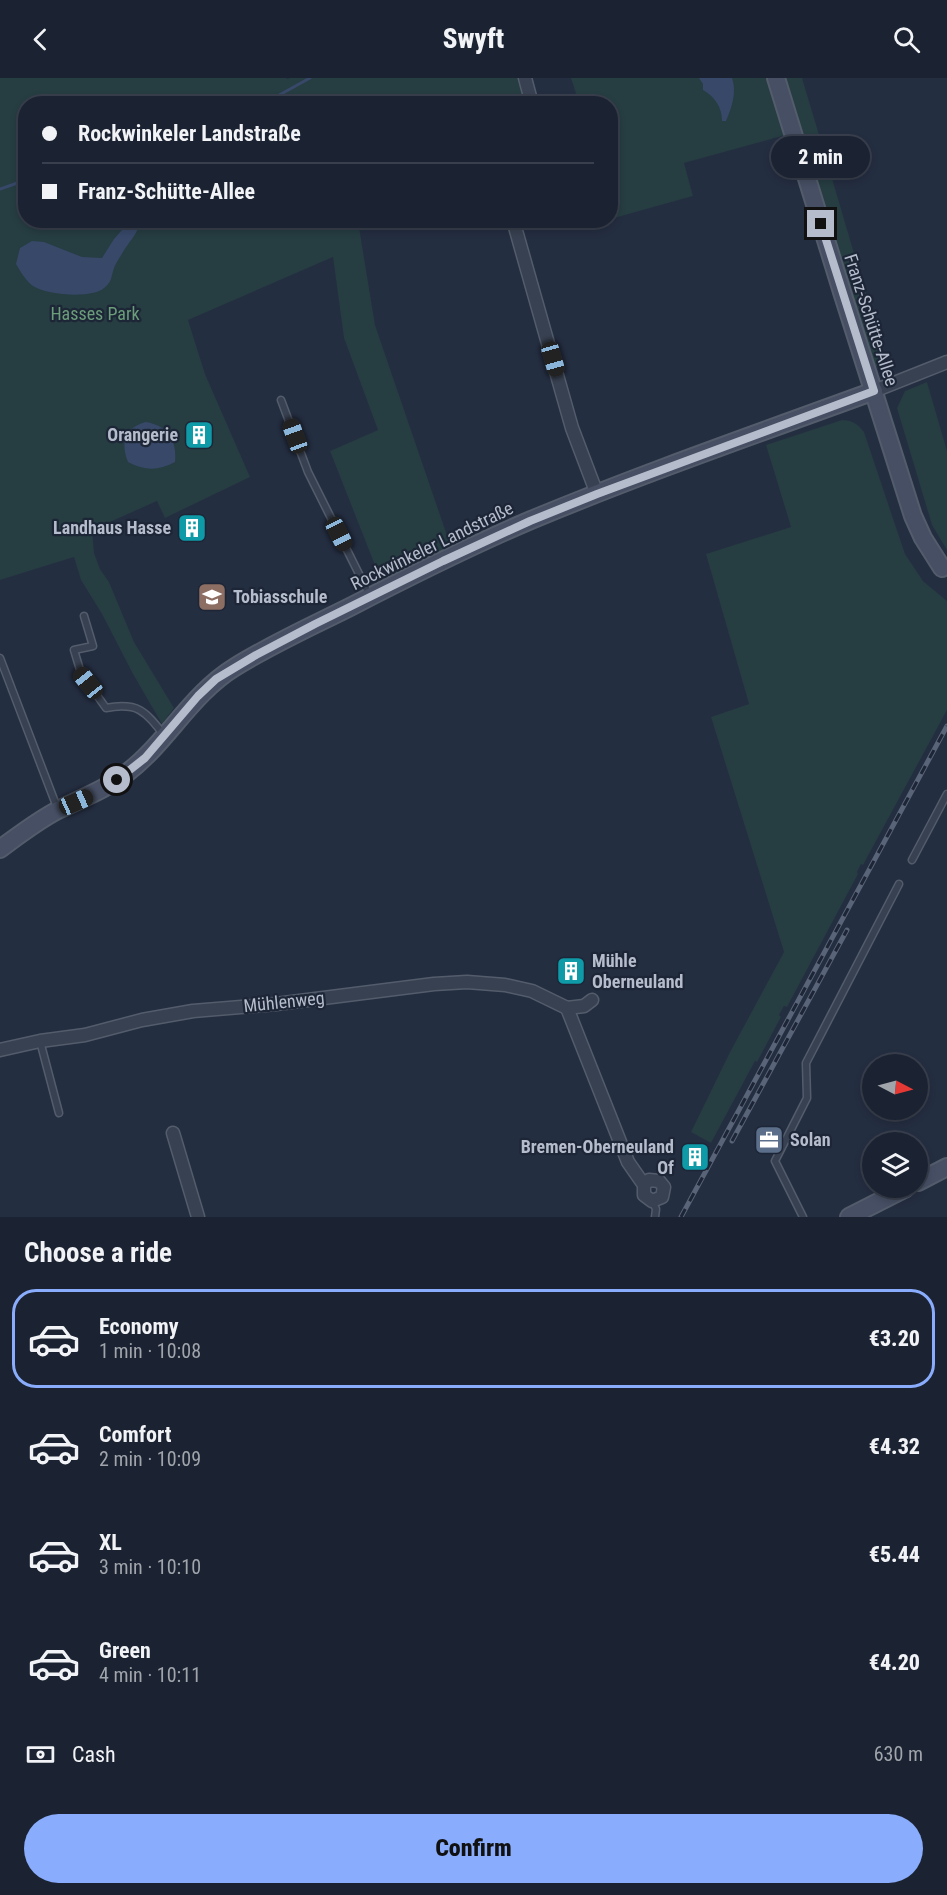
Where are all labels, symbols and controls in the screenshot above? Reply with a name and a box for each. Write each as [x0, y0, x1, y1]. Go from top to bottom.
icon: back [24, 23, 57, 56]
text: Swyft [443, 23, 504, 55]
icon: search [890, 23, 923, 56]
text: Rockwinkeler Landstraße [78, 121, 301, 146]
callout: 2 min [772, 137, 870, 179]
text: 2 min [798, 145, 843, 169]
text: Franz-Schütte-Allee [78, 179, 255, 204]
route end [807, 210, 834, 237]
street label: Franz-Schütte-Allee [840, 251, 903, 388]
park label: Hasses Park [50, 303, 140, 324]
car [539, 339, 567, 379]
car [280, 416, 310, 456]
building icon: Orangerie [183, 419, 215, 451]
place label: Orangerie [107, 424, 178, 445]
street label: Rockwinkeler Landstraße [347, 497, 516, 594]
building icon: Landhaus Hasse [176, 512, 208, 544]
car [323, 514, 355, 554]
place label: Landhaus Hasse [53, 517, 171, 538]
school or university icon: Tobiasschule [196, 581, 228, 613]
place label: Tobiasschule [233, 586, 328, 607]
car [70, 663, 106, 703]
route start [103, 766, 130, 793]
car [56, 786, 96, 818]
place label: Mühle Oberneuland [592, 950, 683, 992]
building icon: Mühle Oberneuland [555, 955, 587, 987]
street label: Mühlenweg [242, 987, 325, 1016]
north arrow [862, 1054, 928, 1120]
map controls [862, 1054, 928, 1198]
office icon: Solan [753, 1124, 785, 1156]
place label: Solan [790, 1129, 831, 1150]
button: layers [862, 1132, 928, 1198]
place label: Bremen-Oberneuland Of [521, 1136, 674, 1178]
building icon: Bremen-Oberneuland Of [679, 1141, 711, 1173]
text: Choose a ride [24, 1237, 172, 1269]
icon: car [27, 1312, 81, 1366]
text: Economy [99, 1314, 179, 1339]
text: €3.20 [869, 1326, 920, 1351]
text: 1 min · 10:08 [99, 1339, 201, 1363]
icon: car [27, 1420, 81, 1474]
text: Comfort [99, 1422, 172, 1447]
text: €4.32 [869, 1434, 920, 1459]
text: 2 min · 10:09 [99, 1447, 201, 1471]
icon: car [27, 1528, 81, 1582]
text: XL [99, 1530, 122, 1555]
text: €5.44 [869, 1542, 920, 1567]
text: 3 min · 10:10 [99, 1555, 201, 1579]
icon: car [27, 1636, 81, 1690]
text: Green [99, 1638, 151, 1663]
text: €4.20 [869, 1650, 920, 1675]
text: 4 min · 10:11 [99, 1663, 201, 1687]
icon: cash [24, 1738, 57, 1771]
text: Cash [72, 1742, 116, 1767]
text: 630 m [874, 1742, 923, 1766]
button: Confirm [24, 1814, 923, 1883]

